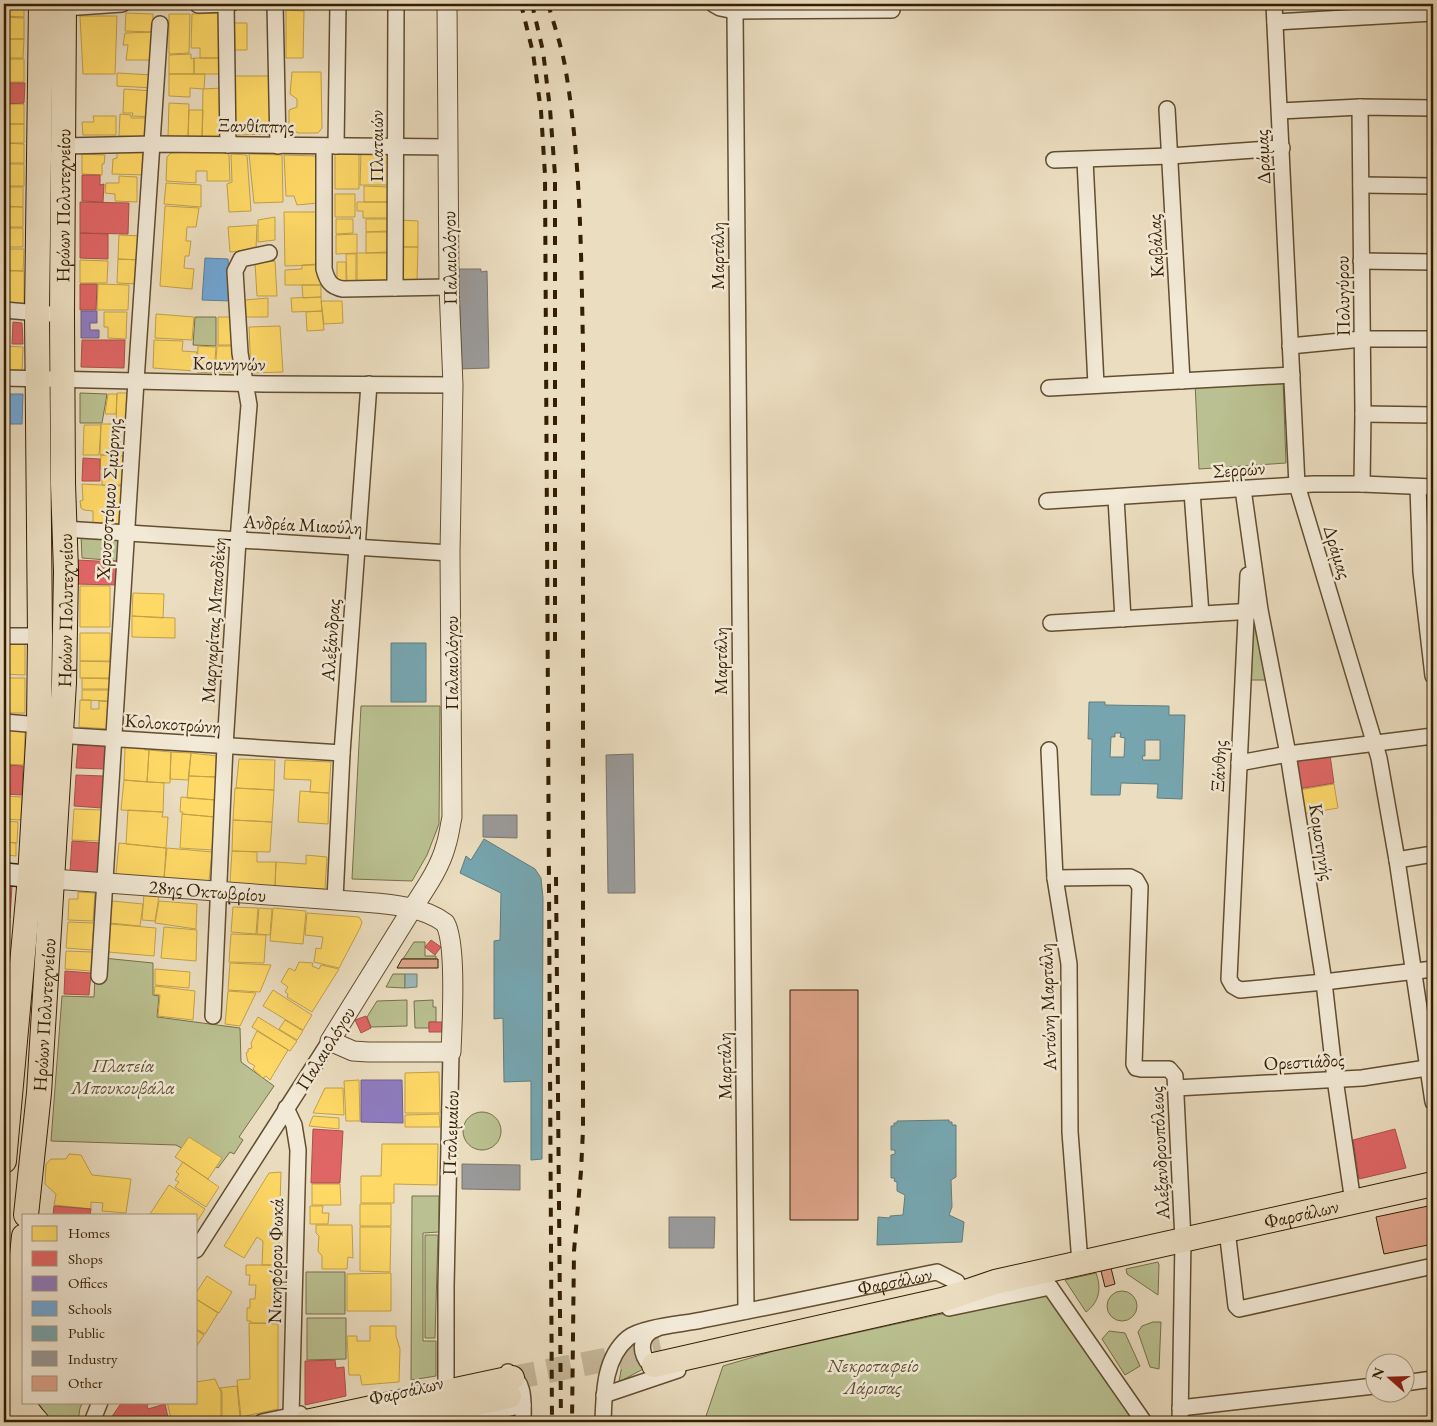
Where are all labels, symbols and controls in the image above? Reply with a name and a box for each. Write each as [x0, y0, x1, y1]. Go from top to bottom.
street label: Πλαταιών [364, 109, 389, 182]
street label: Ξανθίππης [218, 112, 294, 139]
street label: Ηρώων Πολυτεχνείου [50, 129, 76, 283]
street label: Δράμας [1249, 129, 1276, 185]
street label: Παλαιολόγου [436, 211, 463, 305]
street label: Καβάλας [1141, 213, 1170, 279]
street label: Μαρτάλη [705, 222, 730, 290]
street label: Πολυγύρου [1329, 255, 1356, 337]
street label: Κομνηνών [192, 350, 266, 377]
street label: Χρυσοστόμου Σμύρνης [90, 417, 127, 582]
street label: Σερρών [1212, 455, 1266, 484]
street label: Ανδρέα Μιαούλη [242, 509, 363, 540]
street label: Δράμας [1318, 522, 1357, 582]
street label: Ηρώων Πολυτεχνείου [52, 533, 79, 688]
street label: Μαργαρίτας Μπασδέκη [195, 536, 232, 704]
street label: Αλεξάνδρας [315, 598, 346, 683]
street label: Παλαιολόγου [439, 616, 464, 710]
street label: Μαρτάλη [708, 627, 733, 695]
street label: Κολοκοτρώνη [124, 708, 222, 739]
street label: Ξάνθης [1205, 739, 1232, 793]
street label: Κομοτηνής [1303, 802, 1340, 882]
street label: 28ης Οκτωβρίου [148, 874, 267, 908]
street label: Ηρώων Πολυτεχνείου [27, 937, 61, 1092]
street label: Αντώνη Μαρτάλη [1033, 943, 1062, 1072]
street label: Παλαιολόγου [290, 1002, 361, 1095]
street label: Μαρτάλη [711, 1032, 738, 1100]
street label: Ορεστιάδος [1263, 1047, 1345, 1076]
park label: Πλατεία Μπουκουβάλα [70, 1053, 175, 1100]
street label: Αλεξανδρουπόλεως [1144, 1086, 1176, 1221]
street label: Πτολεμαίου [437, 1090, 464, 1176]
street label: Φαρσάλων [1262, 1193, 1341, 1234]
street label: Νικηφόρου Φωκά [262, 1198, 289, 1324]
legend [22, 1214, 198, 1404]
text: Homes [68, 1223, 110, 1242]
text: Shops [68, 1249, 103, 1268]
street label: Φαρσάλων [855, 1261, 935, 1301]
text: Offices [68, 1273, 108, 1292]
text: Schools [68, 1299, 112, 1318]
text: Public [68, 1323, 105, 1342]
text: Industry [68, 1349, 118, 1368]
park label: Νεκροταφείο Λάρισας [826, 1353, 919, 1400]
north arrow [1364, 1354, 1414, 1404]
text: N [1367, 1365, 1388, 1382]
street label: Φαρσάλων [366, 1370, 446, 1411]
text: Other [68, 1373, 103, 1392]

